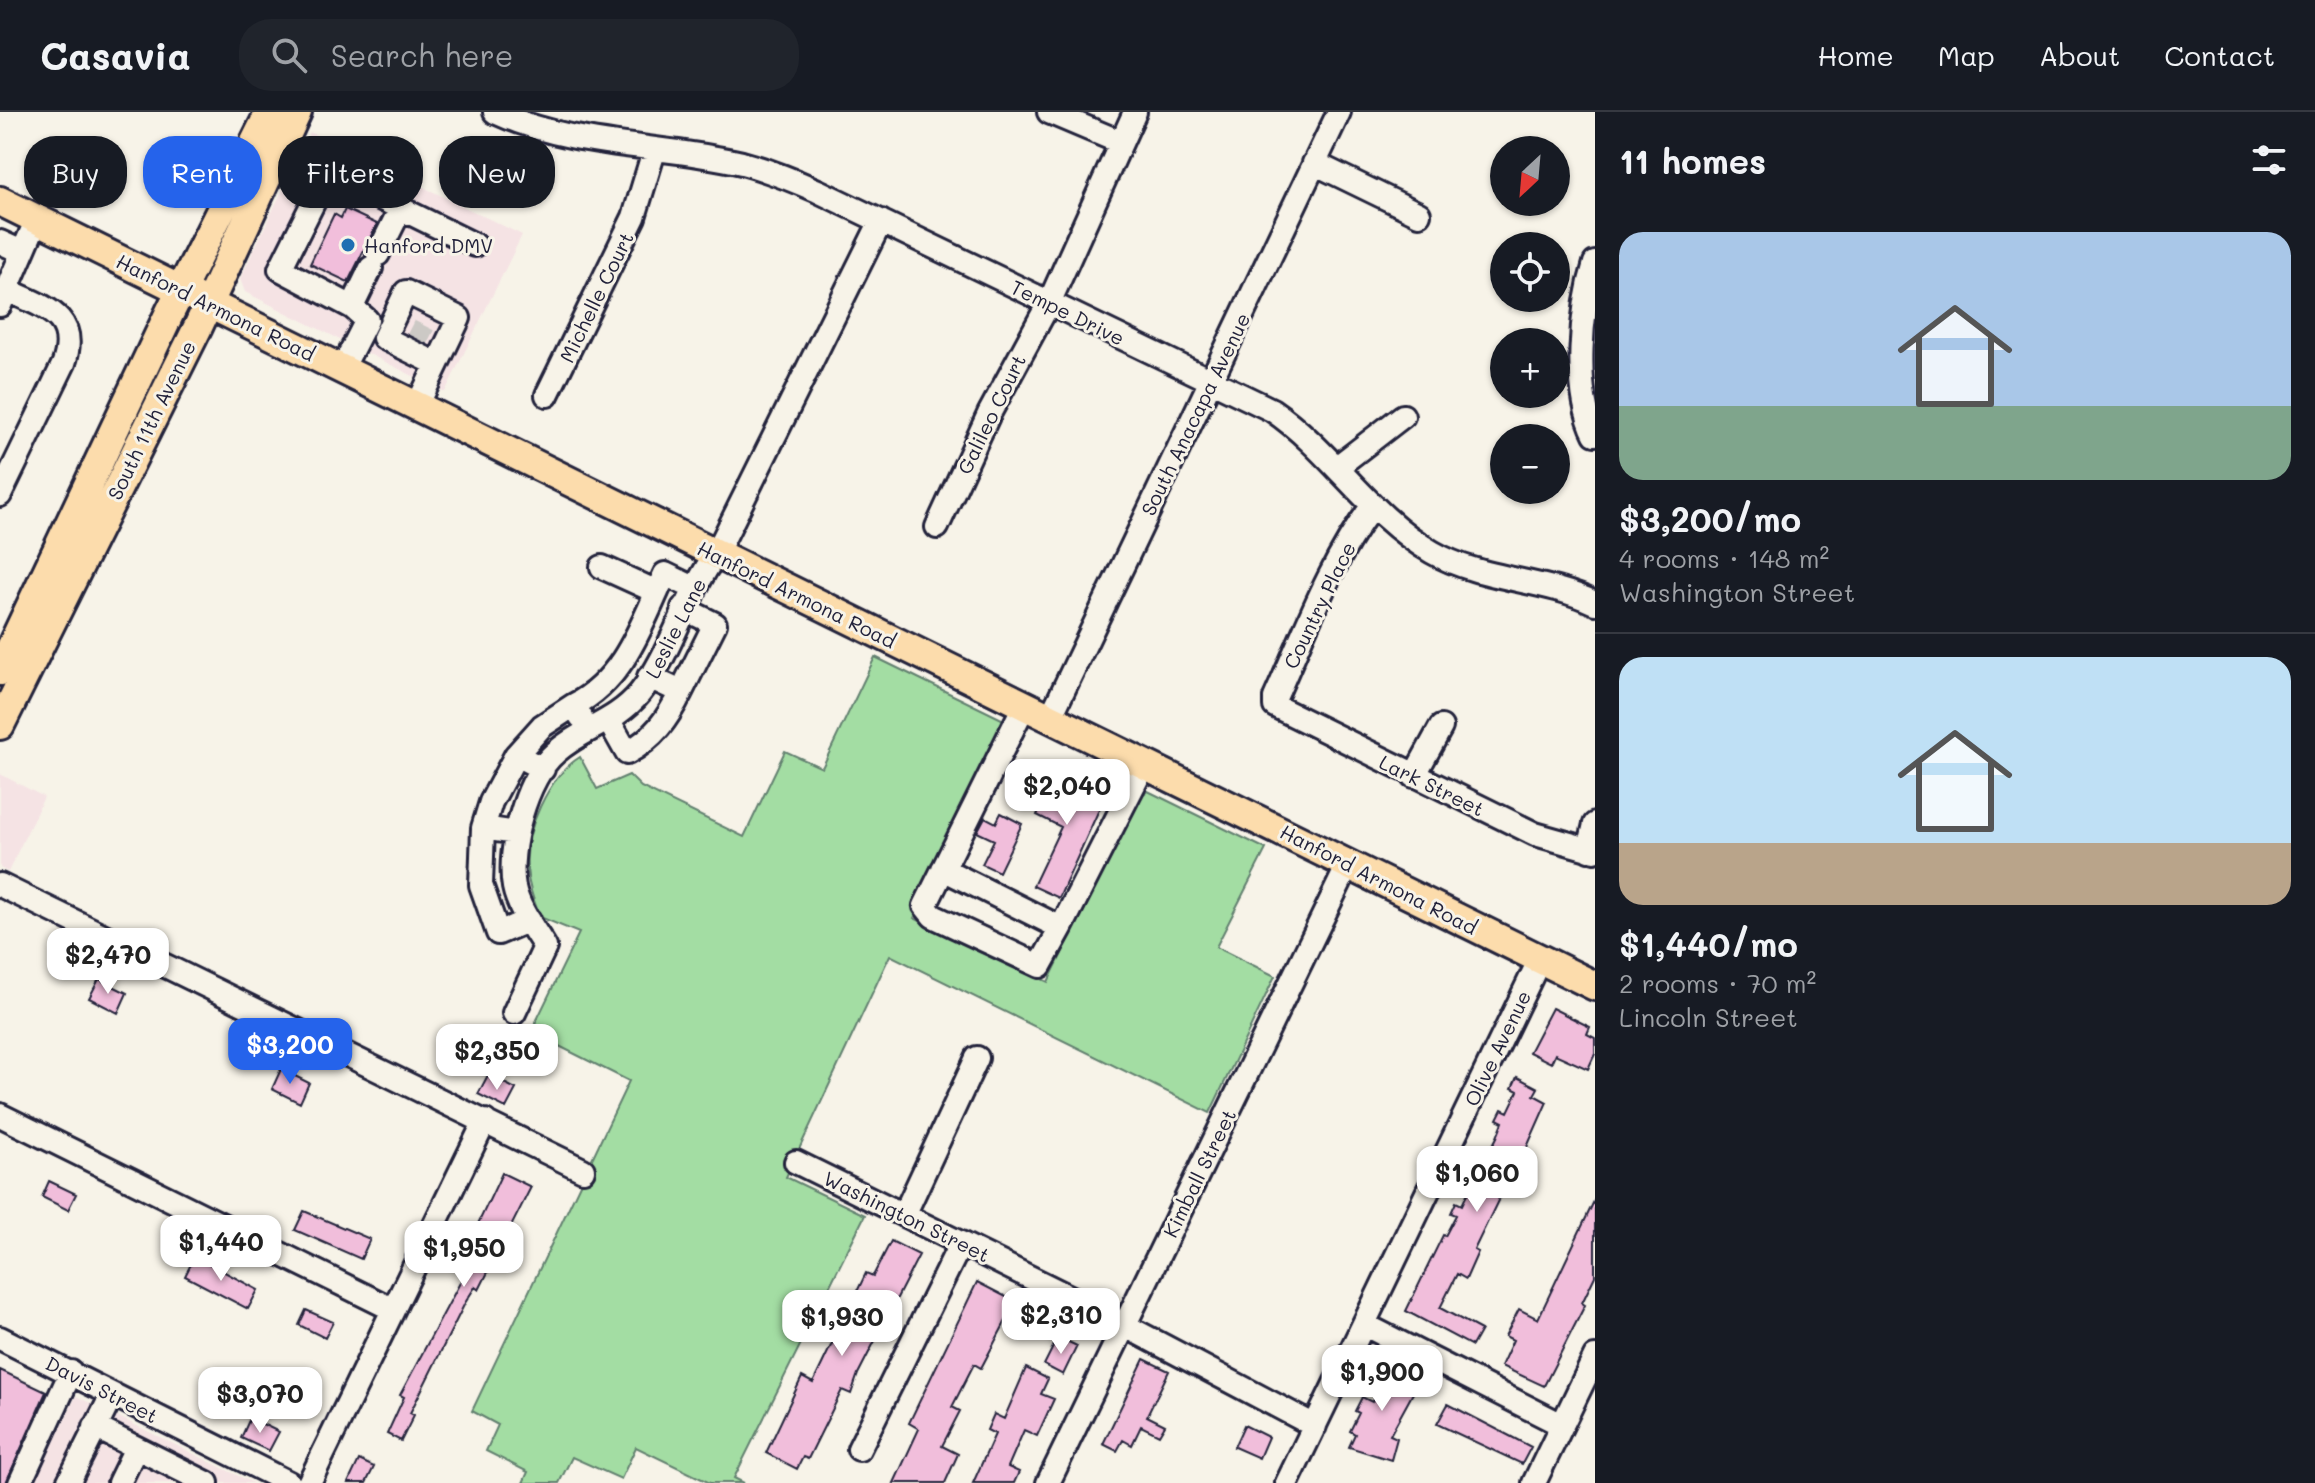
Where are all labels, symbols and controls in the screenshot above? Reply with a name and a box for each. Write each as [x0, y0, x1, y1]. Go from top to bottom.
search box [239, 19, 799, 91]
text: Casavia [40, 30, 191, 80]
icon: search [267, 33, 311, 77]
text: Search here [331, 35, 513, 75]
text: Home [1818, 37, 1894, 73]
text: Map [1938, 37, 1995, 73]
text: About [2039, 37, 2120, 73]
text: Contact [2164, 37, 2275, 73]
chip: Buy [24, 136, 127, 208]
chip: Rent [143, 136, 262, 208]
chip: Filters [278, 136, 423, 208]
chip: New [439, 136, 555, 208]
north arrow [1490, 136, 1570, 216]
map controls [1490, 136, 1570, 504]
text: 11 homes [1619, 138, 1766, 183]
icon: filters [2247, 138, 2291, 182]
street label: Michelle Court [553, 227, 639, 367]
place label: Hanford DMV [364, 232, 493, 258]
button: locate [1490, 232, 1570, 312]
marker: Hanford DMV [339, 236, 357, 254]
street label: Hanford Armona Road [112, 248, 320, 366]
street label: Tempe Drive [1007, 273, 1129, 351]
icon: home [1883, 284, 2027, 428]
street label: South Anacapa Avenue [1135, 308, 1255, 520]
button: + [1490, 328, 1570, 408]
street label: South 11th Avenue [101, 336, 201, 504]
street label: Galileo Court [951, 350, 1031, 478]
button: − [1490, 424, 1570, 504]
text: $3,200/mo [1619, 496, 1801, 541]
street label: Hanford Armona Road [693, 535, 901, 653]
street label: Country Place [1277, 537, 1361, 673]
text: 4 rooms · 148 m² [1619, 541, 1829, 575]
street label: Leslie Lane [639, 574, 711, 682]
text: Washington Street [1619, 575, 1855, 609]
icon: home [1883, 709, 2027, 853]
street label: Lark Street [1375, 748, 1489, 822]
pin: $2,040 [1002, 759, 1132, 827]
text: $2,040 [1023, 768, 1111, 802]
street label: Hanford Armona Road [1276, 818, 1482, 940]
text: $1,440/mo [1619, 921, 1798, 966]
pin: $2,470 [43, 928, 173, 996]
text: $2,470 [65, 937, 151, 971]
text: 2 rooms · 70 m² [1619, 966, 1816, 1000]
street label: Olive Avenue [1458, 986, 1536, 1110]
text: Lincoln Street [1619, 1000, 1798, 1034]
pin: $3,200 [225, 1018, 355, 1086]
pin: $2,350 [432, 1024, 562, 1092]
text: $3,200 [246, 1027, 334, 1061]
text: $2,350 [454, 1033, 540, 1067]
street label: Kimball Street [1157, 1105, 1241, 1241]
pin: $1,060 [1412, 1146, 1542, 1214]
text: $1,060 [1435, 1155, 1519, 1189]
street label: Washington Street [820, 1165, 994, 1267]
pin: $1,440 [156, 1215, 286, 1283]
pin: $1,950 [399, 1221, 529, 1289]
text: $1,440 [178, 1224, 264, 1258]
text: $1,950 [422, 1230, 506, 1264]
pin: $2,310 [996, 1288, 1126, 1356]
pin: $1,930 [777, 1290, 907, 1358]
text: $2,310 [1020, 1297, 1102, 1331]
text: $1,930 [800, 1299, 884, 1333]
pin: $1,900 [1317, 1345, 1447, 1413]
street label: Davis Street [41, 1350, 163, 1428]
text: $1,900 [1340, 1354, 1424, 1388]
pin: $3,070 [195, 1367, 325, 1435]
text: $3,070 [216, 1376, 304, 1410]

